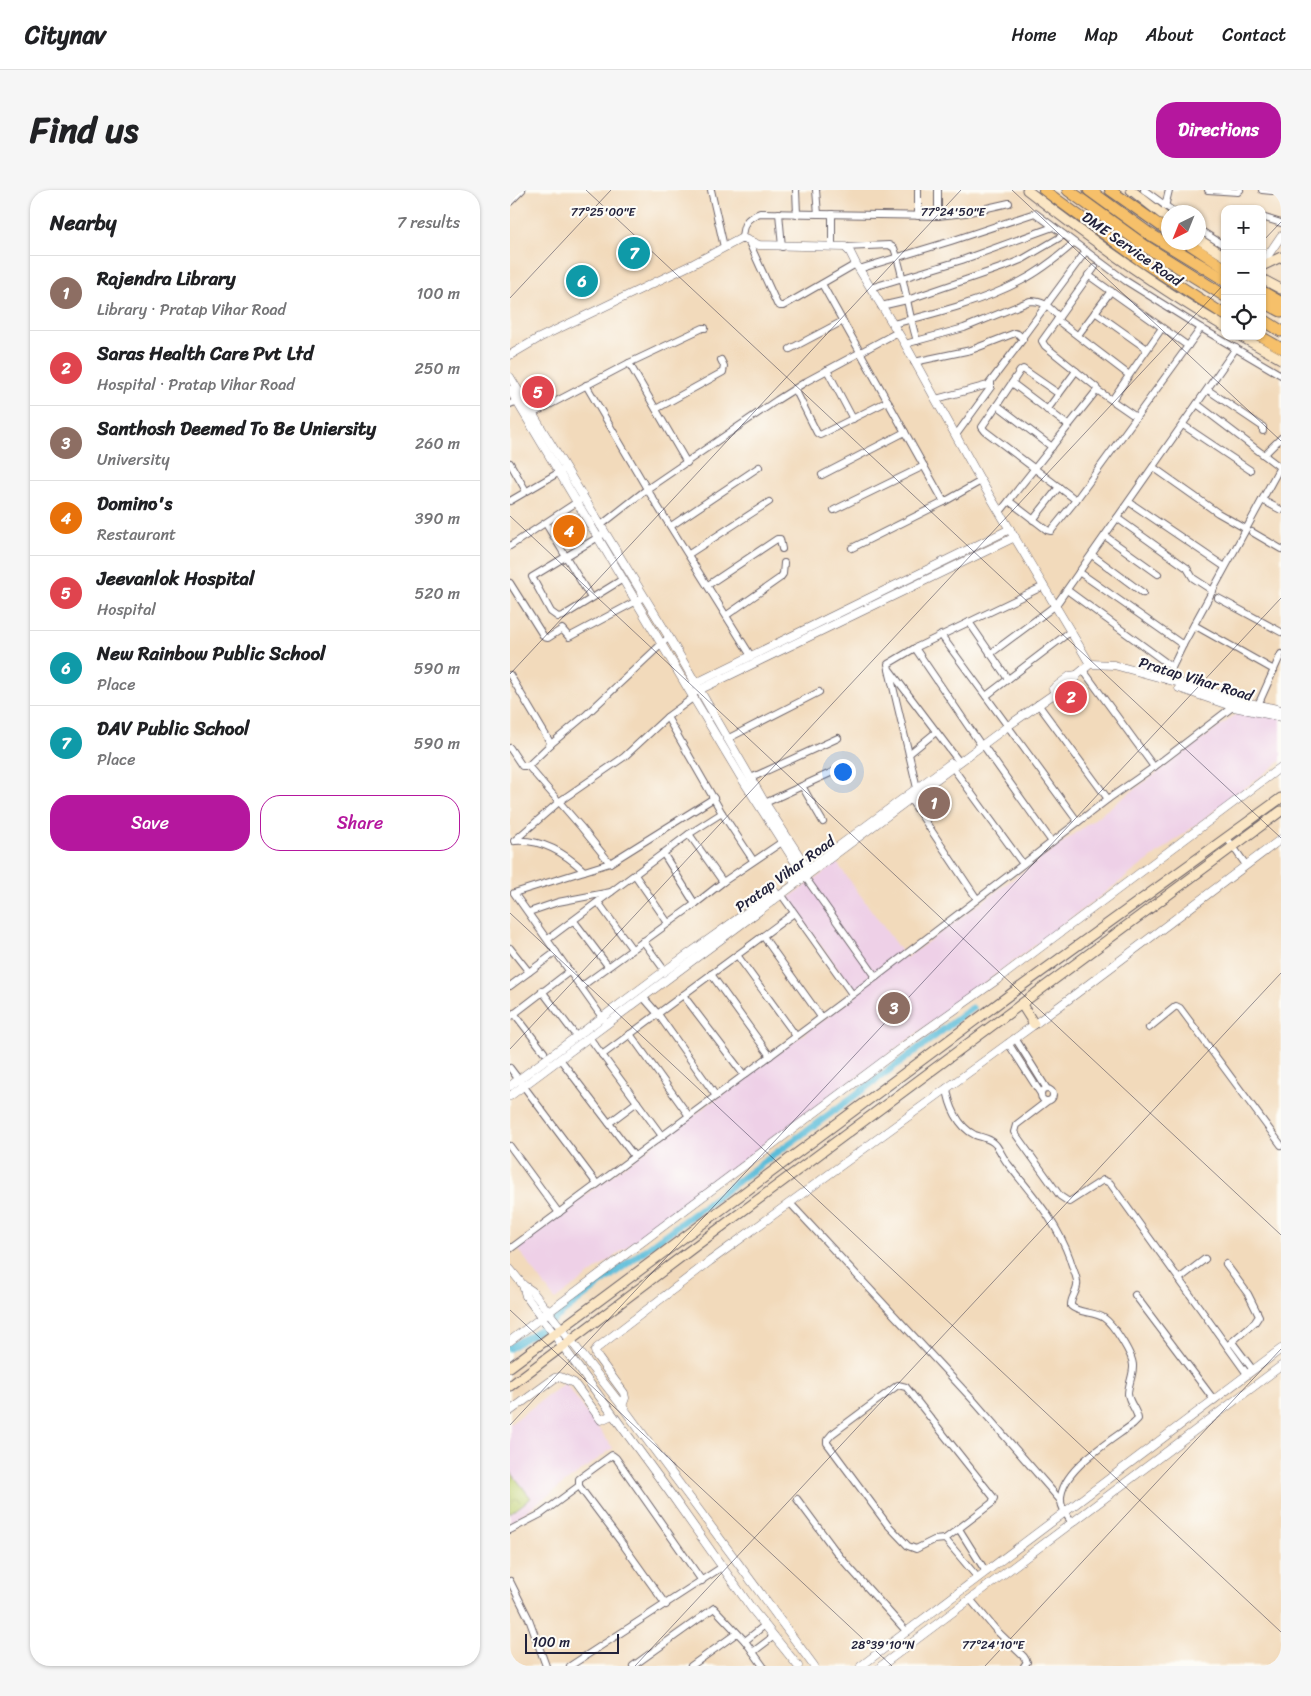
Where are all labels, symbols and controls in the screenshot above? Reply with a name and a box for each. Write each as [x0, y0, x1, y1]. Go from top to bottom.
text: Citynav [25, 14, 106, 56]
text: Home [1012, 19, 1057, 51]
text: Map [1085, 19, 1118, 51]
text: About [1146, 19, 1194, 51]
text: Contact [1222, 19, 1286, 51]
text: Find us [30, 99, 138, 161]
button: Directions [1156, 102, 1281, 158]
text: 77°25'00"E [571, 201, 637, 223]
text: 77°24'50"E [921, 201, 986, 223]
text: Nearby [50, 204, 116, 242]
street label: DME Service Road [1076, 205, 1189, 294]
north arrow [1161, 205, 1206, 250]
map controls [1221, 205, 1266, 340]
button: + [1221, 205, 1266, 250]
text: 7 results [397, 208, 460, 237]
pin: 7 [618, 234, 650, 272]
button: − [1221, 250, 1266, 295]
text: Rajendra Library [97, 262, 236, 295]
pin: 6 [566, 262, 598, 300]
text: 1 [63, 279, 69, 308]
text: 100 m [416, 279, 460, 308]
text: Library · Pratap Vihar Road [97, 295, 286, 324]
button: locate [1221, 295, 1266, 340]
text: Saras Health Care Pvt Ltd [97, 337, 313, 370]
text: 2 [61, 354, 71, 383]
text: 250 m [414, 354, 460, 383]
text: Hospital · Pratap Vihar Road [97, 370, 295, 399]
pin: 5 [522, 373, 554, 411]
text: Santhosh Deemed To Be Uniersity [97, 412, 376, 445]
text: 3 [62, 429, 70, 458]
text: 260 m [415, 429, 460, 458]
text: University [97, 445, 170, 474]
text: Domino's [97, 487, 172, 520]
text: 4 [61, 504, 71, 533]
text: 390 m [415, 504, 460, 533]
pin: 4 [553, 512, 585, 550]
text: Restaurant [97, 520, 176, 549]
text: Jeevanlok Hospital [97, 562, 255, 595]
text: 5 [61, 579, 71, 608]
text: 520 m [414, 579, 460, 608]
text: Hospital [97, 595, 156, 624]
text: New Rainbow Public School [97, 637, 325, 670]
street label: Pratap Vihar Road [1136, 649, 1257, 709]
text: 6 [61, 654, 71, 683]
text: 590 m [414, 654, 460, 683]
text: Place [97, 670, 136, 699]
pin: 2 [1055, 678, 1087, 716]
text: DAV Public School [97, 712, 249, 745]
text: 7 [61, 729, 71, 758]
text: 590 m [414, 729, 460, 758]
text: Place [97, 745, 136, 774]
your location [830, 759, 856, 785]
pin: 1 [918, 784, 950, 822]
button: Save [50, 795, 250, 851]
button: Share [260, 795, 460, 851]
street label: Pratap Vihar Road [729, 828, 841, 919]
pin: 3 [878, 989, 910, 1027]
text: 100 m [532, 1630, 570, 1655]
scale bar [525, 1631, 619, 1654]
text: 28°39'10"N [851, 1634, 916, 1656]
text: 77°24'10"E [962, 1634, 1025, 1656]

